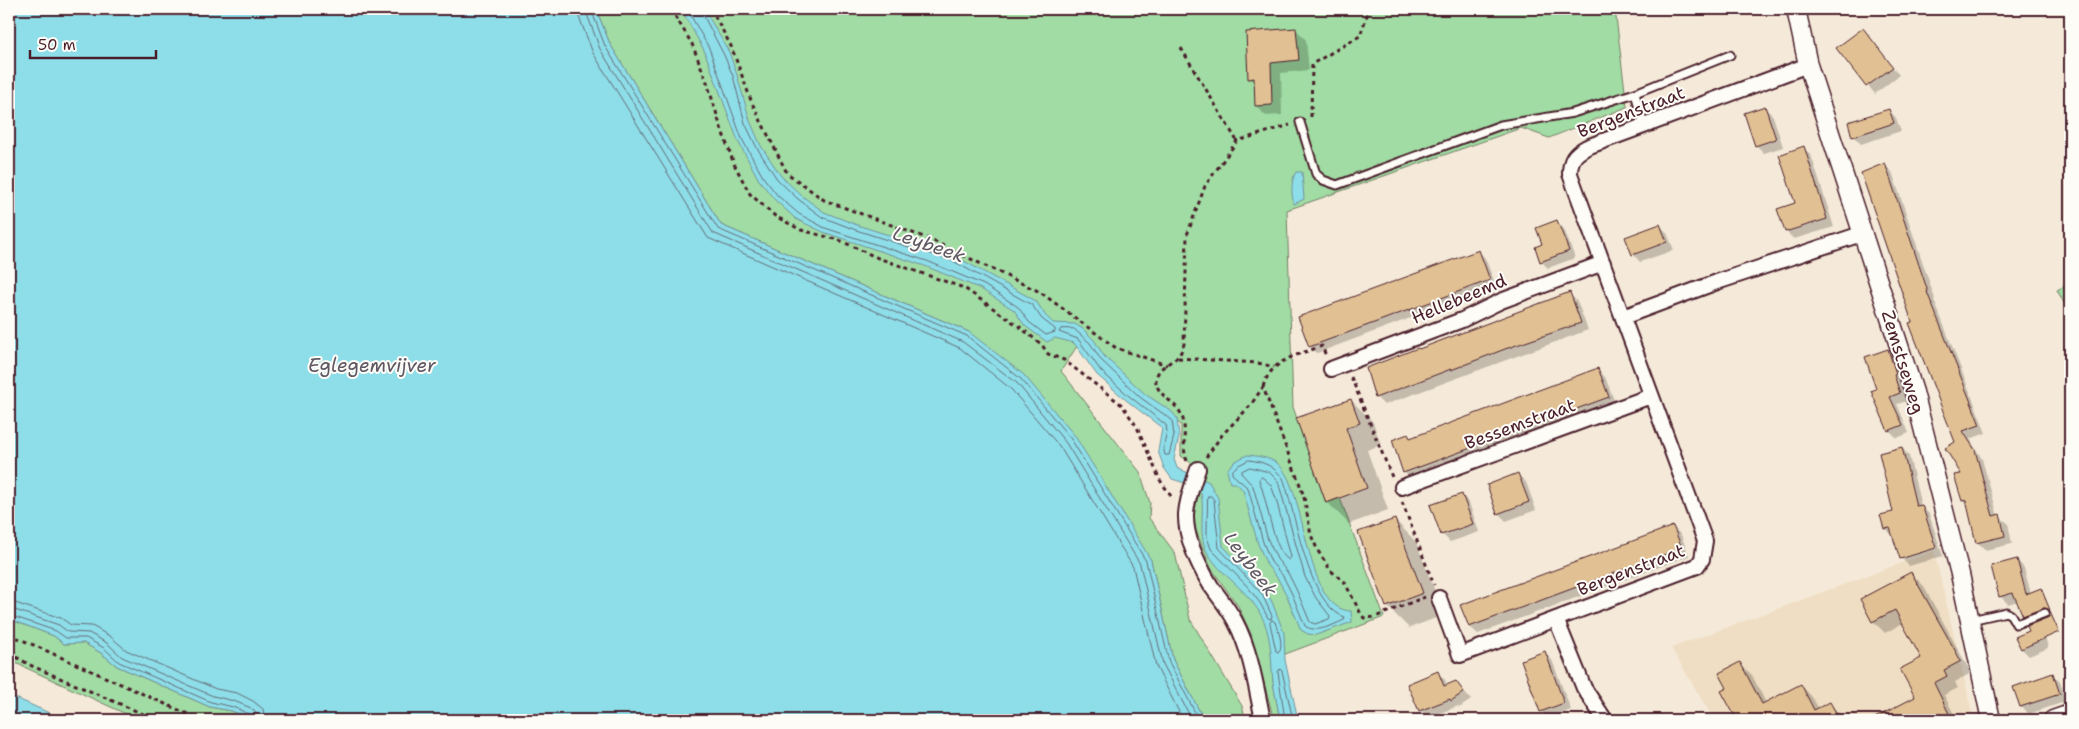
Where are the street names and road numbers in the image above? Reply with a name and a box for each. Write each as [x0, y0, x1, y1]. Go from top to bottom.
street label: Bergenstraat [1574, 80, 1688, 144]
street label: Hellebeemd [1408, 268, 1510, 330]
street label: Zemstseweg [1876, 307, 1930, 417]
street label: Bessemstraat [1461, 393, 1579, 455]
street label: Bergenstraat [1574, 538, 1688, 602]

